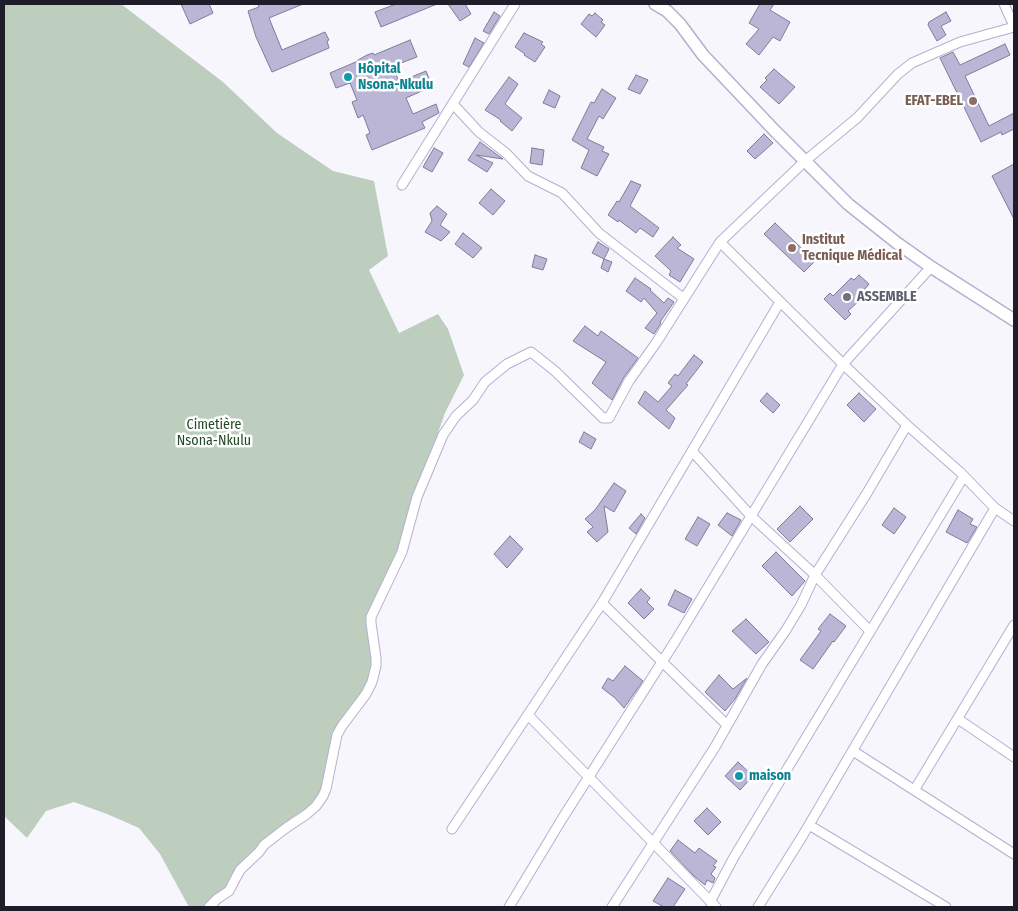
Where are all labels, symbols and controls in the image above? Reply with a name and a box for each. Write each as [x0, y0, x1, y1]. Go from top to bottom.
place label: Hôpital Nsona-Nkulu [358, 61, 433, 94]
marker: Hôpital Nsona-Nkulu [342, 71, 354, 83]
place label: EFAT-EBEL [905, 93, 963, 109]
marker: EFAT-EBEL [967, 95, 979, 107]
place label: Institut Tecnique Médical [802, 232, 902, 264]
marker: Institut Tecnique Médical [786, 242, 798, 254]
place label: ASSEMBLE [857, 289, 917, 305]
marker: ASSEMBLE [841, 291, 853, 303]
park label: Cimetière Nsona-Nkulu [177, 417, 251, 450]
place label: maison [749, 768, 791, 784]
marker: maison [733, 770, 745, 782]

